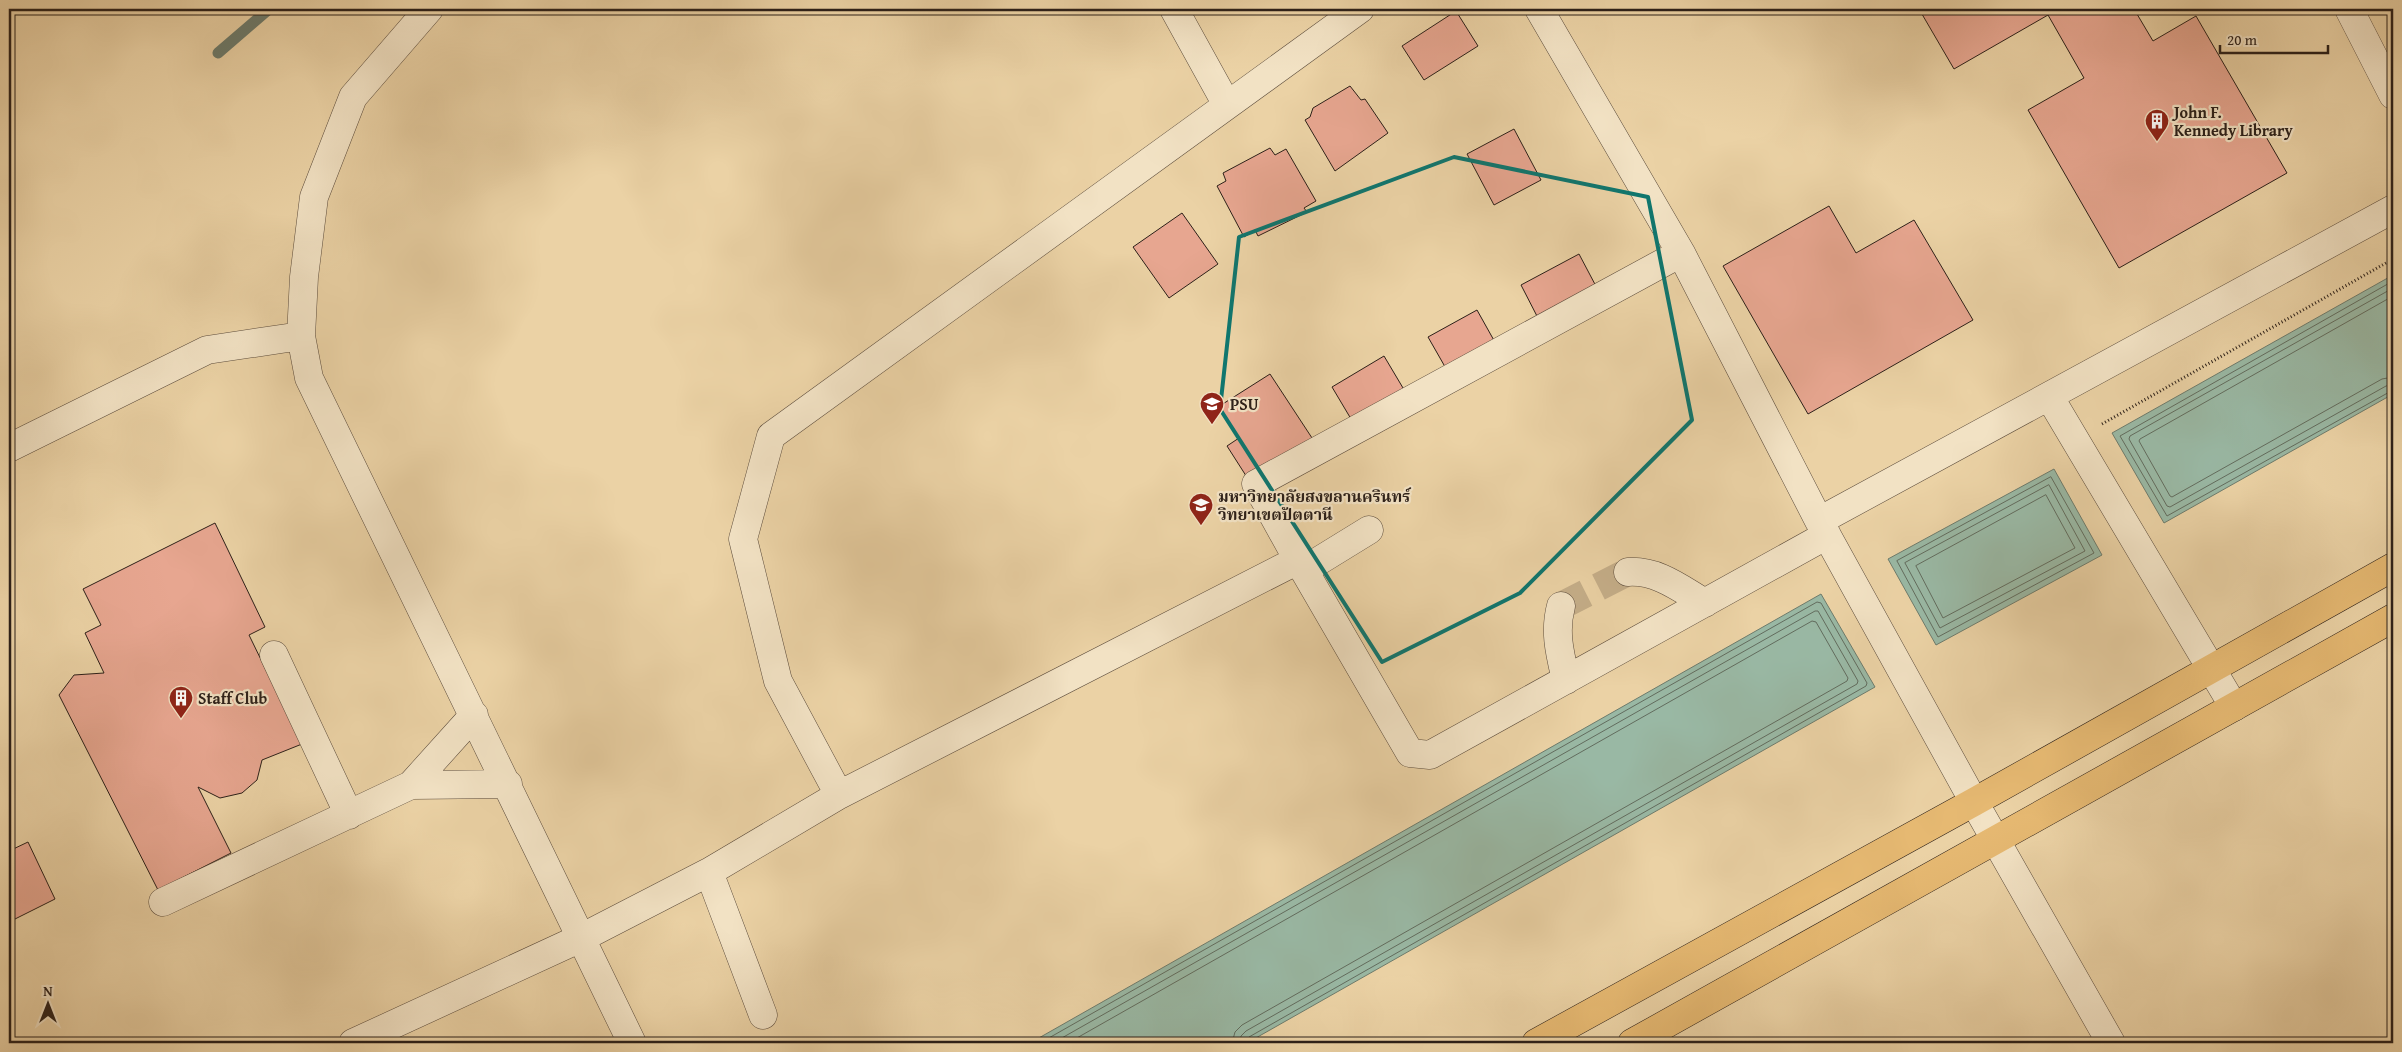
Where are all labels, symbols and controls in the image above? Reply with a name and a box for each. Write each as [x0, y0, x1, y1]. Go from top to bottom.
scale bar [2220, 22, 2327, 54]
text: 20 m [2227, 29, 2258, 50]
place label: John F. Kennedy Library [2171, 100, 2293, 142]
building icon: John F. Kennedy Library [2144, 108, 2170, 142]
school or university icon: PSU [1199, 391, 1225, 425]
place label: PSU [1230, 392, 1259, 416]
place label: มหาวิทยาลัยสงขลานครินทร์ วิทยาเขตปัตตานี [1217, 484, 1412, 526]
school or university icon: มหาวิทยาลัยสงขลานครินทร์ วิทยาเขตปัตตานี [1188, 492, 1214, 526]
building icon: Staff Club [168, 685, 194, 719]
place label: Staff Club [198, 686, 268, 710]
north arrow [22, 980, 72, 1030]
text: N [43, 981, 53, 1001]

